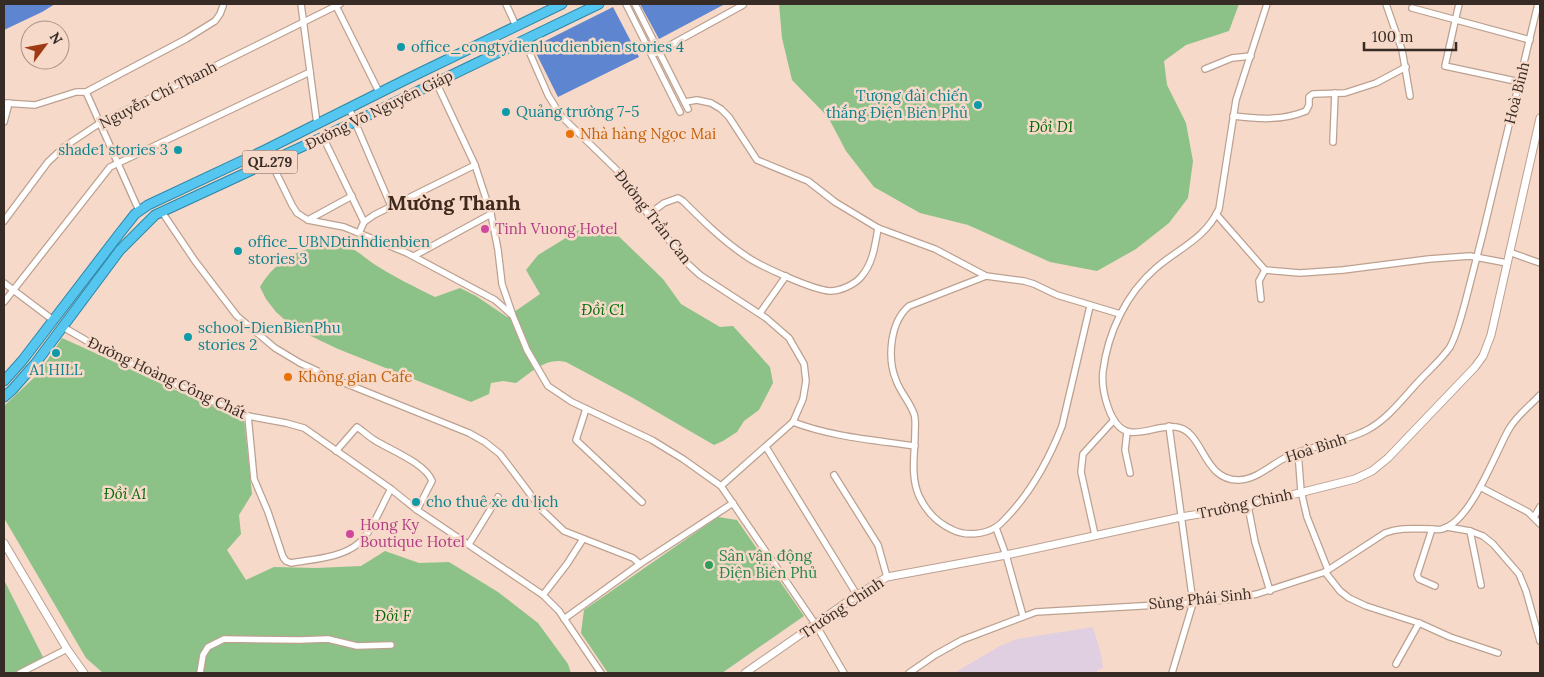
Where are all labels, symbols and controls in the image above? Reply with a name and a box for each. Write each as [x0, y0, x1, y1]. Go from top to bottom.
north arrow [20, 20, 70, 70]
scale bar [1364, 20, 1456, 52]
text: 100 m [1372, 27, 1413, 46]
text: N [46, 29, 67, 48]
place label: office_congtydienlucdienbien stories 4 [411, 37, 684, 56]
marker: office_congtydienlucdienbien stories 4 [395, 41, 407, 53]
street label: Nguyễn Chí Thanh [96, 57, 220, 132]
street label: Hoà Bình [1500, 60, 1533, 126]
street label: Đường Võ Nguyên Giáp [302, 65, 456, 154]
place label: Tượng đài chiến thắng Điện Biên Phủ [826, 86, 968, 122]
marker: Tượng đài chiến thắng Điện Biên Phủ [972, 99, 984, 111]
place label: Quảng trường 7-5 [516, 102, 640, 121]
marker: Quảng trường 7-5 [500, 106, 512, 118]
park label: Đồi D1 [1029, 117, 1073, 136]
place label: Nhà hàng Ngọc Mai [580, 124, 716, 143]
marker: Nhà hàng Ngọc Mai [564, 128, 576, 140]
place label: shade1 stories 3 [58, 140, 168, 159]
marker: shade1 stories 3 [172, 144, 184, 156]
road number: QL.279 [242, 150, 298, 173]
street label: Đường Trần Can [611, 166, 696, 268]
district label: Mường Thanh [387, 190, 521, 215]
place label: Tinh Vuong Hotel [495, 219, 618, 238]
marker: Tinh Vuong Hotel [479, 223, 491, 235]
place label: office_UBNDtinhdienbien stories 3 [248, 232, 430, 268]
marker: office_UBNDtinhdienbien stories 3 [232, 245, 244, 257]
park label: Đồi C1 [581, 300, 625, 319]
place label: school-DienBienPhu stories 2 [198, 318, 341, 354]
marker: school-DienBienPhu stories 2 [182, 331, 194, 343]
street label: Đường Hoàng Công Chất [85, 332, 250, 423]
marker: A1 HILL [50, 347, 62, 359]
place label: A1 HILL [29, 360, 83, 379]
place label: Không gian Cafe [298, 367, 412, 386]
marker: Không gian Cafe [282, 371, 294, 383]
street label: Hoà Bình [1283, 429, 1349, 466]
park label: Đồi A1 [104, 484, 146, 503]
street label: Trường Chinh [1196, 484, 1294, 523]
place label: cho thuê xe du lịch [426, 492, 559, 511]
marker: cho thuê xe du lịch [410, 496, 422, 508]
place label: Hong Ky Boutique Hotel [360, 515, 465, 551]
marker: Hong Ky Boutique Hotel [344, 528, 356, 540]
place label: Sân vận động Điện Biên Phủ [719, 546, 817, 582]
marker: Sân vận động Điện Biên Phủ [703, 559, 715, 571]
street label: Trường Chinh [796, 573, 887, 643]
street label: Sùng Phái Sinh [1148, 584, 1252, 613]
park label: Đồi F [375, 606, 412, 625]

